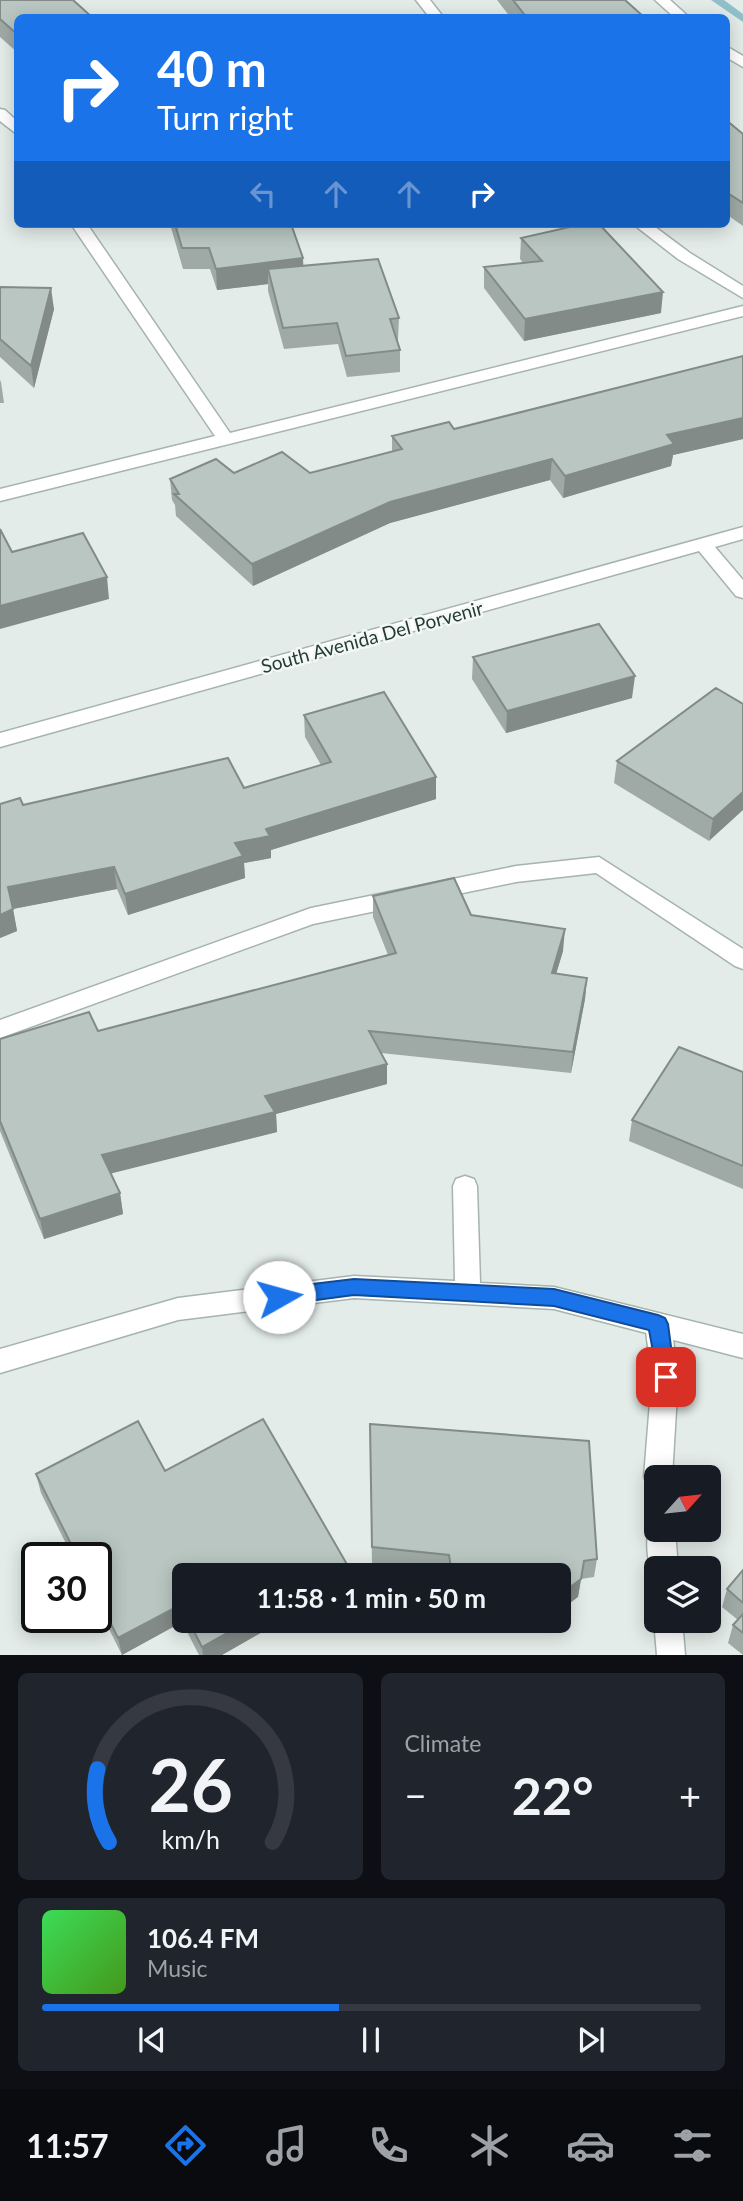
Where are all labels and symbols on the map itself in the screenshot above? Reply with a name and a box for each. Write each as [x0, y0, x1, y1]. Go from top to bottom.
street label: South Avenida Del Porvenir [258, 596, 486, 677]
position arrow [242, 1260, 316, 1334]
pin [636, 1347, 696, 1407]
north arrow [644, 1465, 721, 1542]
speed limit sign: 30 [21, 1542, 112, 1633]

